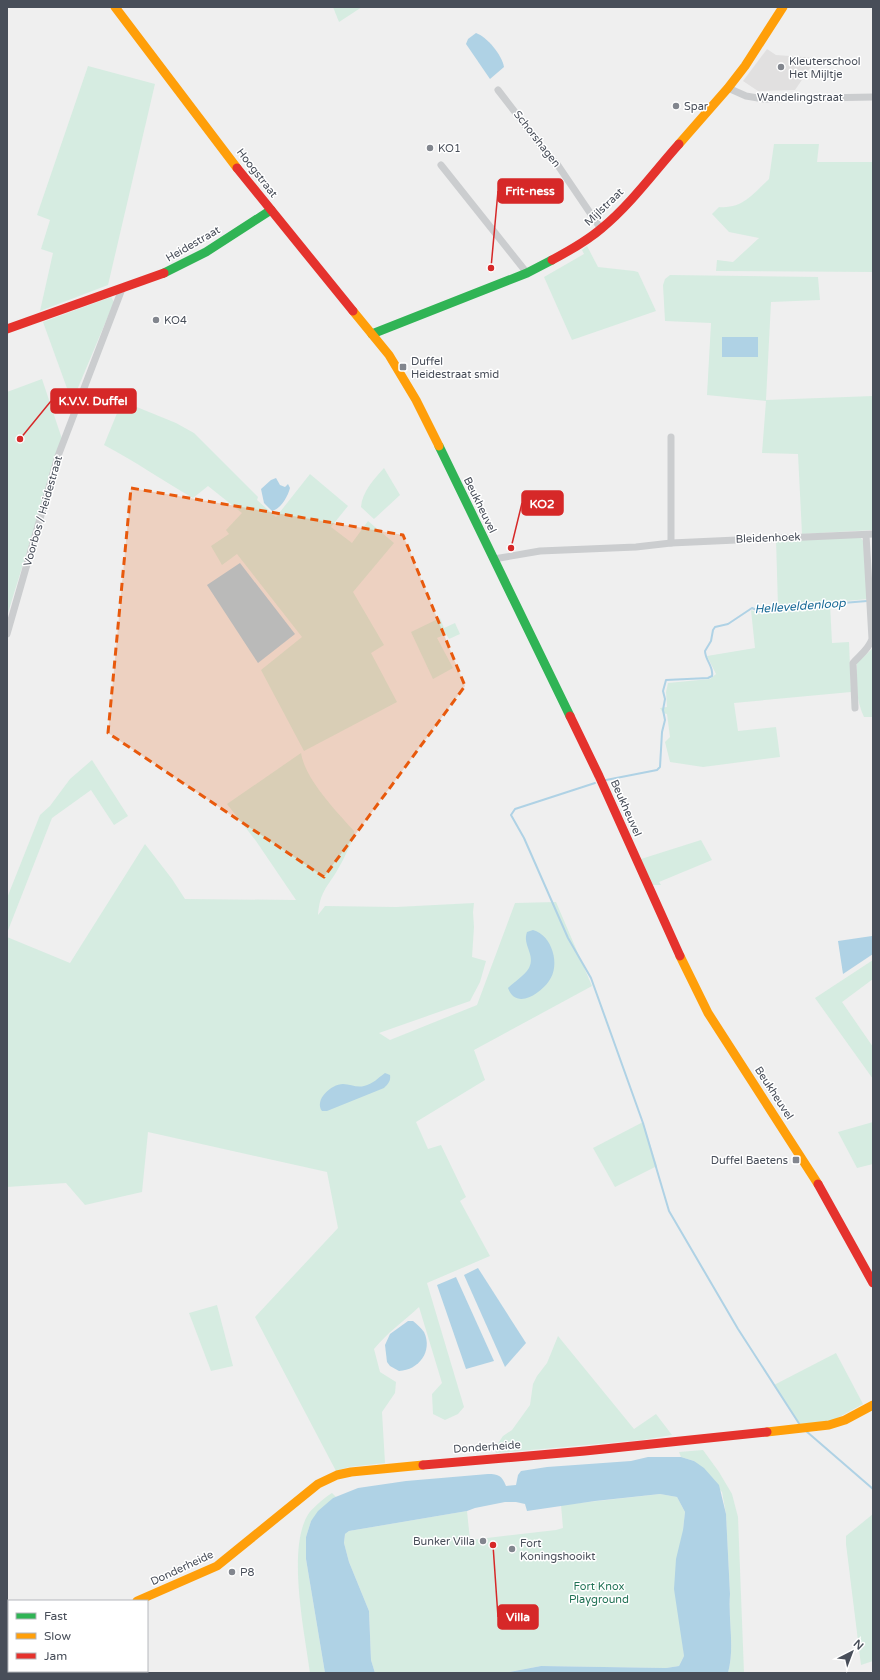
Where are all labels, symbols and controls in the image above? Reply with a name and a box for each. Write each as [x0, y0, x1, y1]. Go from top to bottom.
place label: Kleuterschool Het Mijltje [789, 55, 861, 81]
marker: Kleuterschool Het Mijltje [776, 62, 786, 72]
street label: Wandelingstraat [757, 91, 843, 104]
place label: Spar [684, 100, 709, 113]
marker: Spar [671, 101, 681, 111]
street label: Schorshagen [511, 108, 563, 170]
place label: KO1 [438, 142, 461, 155]
marker: KO1 [425, 143, 435, 153]
street label: Hoogstraat [234, 146, 280, 200]
callout: Frit-ness [498, 179, 563, 203]
text: Frit-ness [505, 184, 555, 198]
street label: Mijlstraat [582, 185, 626, 229]
street label: Heidestraat [164, 223, 222, 265]
place label: KO4 [164, 314, 187, 327]
marker: KO4 [151, 315, 161, 325]
place label: Duffel Heidestraat smid [411, 355, 499, 381]
marker: Duffel Heidestraat smid [398, 362, 408, 372]
callout: K.V.V. Duffel [51, 389, 136, 413]
text: K.V.V. Duffel [59, 394, 127, 408]
street label: Voorbos / Heidestraat [21, 454, 65, 568]
street label: Beukheuvel [461, 475, 499, 535]
callout: KO2 [522, 491, 563, 515]
text: KO2 [530, 497, 554, 511]
street label: Bleidenhoek [735, 530, 801, 546]
water label: Helleveldenloop [754, 596, 847, 616]
street label: Beukheuvel [608, 778, 644, 838]
street label: Beukheuvel [752, 1064, 796, 1122]
place label: Duffel Baetens [711, 1154, 788, 1167]
marker: Duffel Baetens [791, 1155, 801, 1165]
street label: Donderheide [453, 1438, 521, 1456]
place label: Bunker Villa [413, 1535, 475, 1548]
marker: Bunker Villa [478, 1536, 488, 1546]
place label: Fort Koningshooikt [520, 1537, 595, 1563]
marker: Fort Koningshooikt [507, 1544, 517, 1554]
street label: Donderheide [149, 1548, 215, 1588]
place label: P8 [240, 1566, 254, 1579]
marker: P8 [227, 1567, 237, 1577]
park label: Fort Knox Playground [569, 1580, 629, 1606]
legend [8, 1600, 148, 1672]
callout: Villa [498, 1605, 538, 1629]
text: Fast [44, 1609, 68, 1623]
text: Villa [506, 1610, 530, 1624]
text: Slow [44, 1629, 71, 1643]
north arrow [832, 1632, 872, 1672]
text: N [851, 1637, 866, 1653]
text: Jam [44, 1649, 67, 1663]

